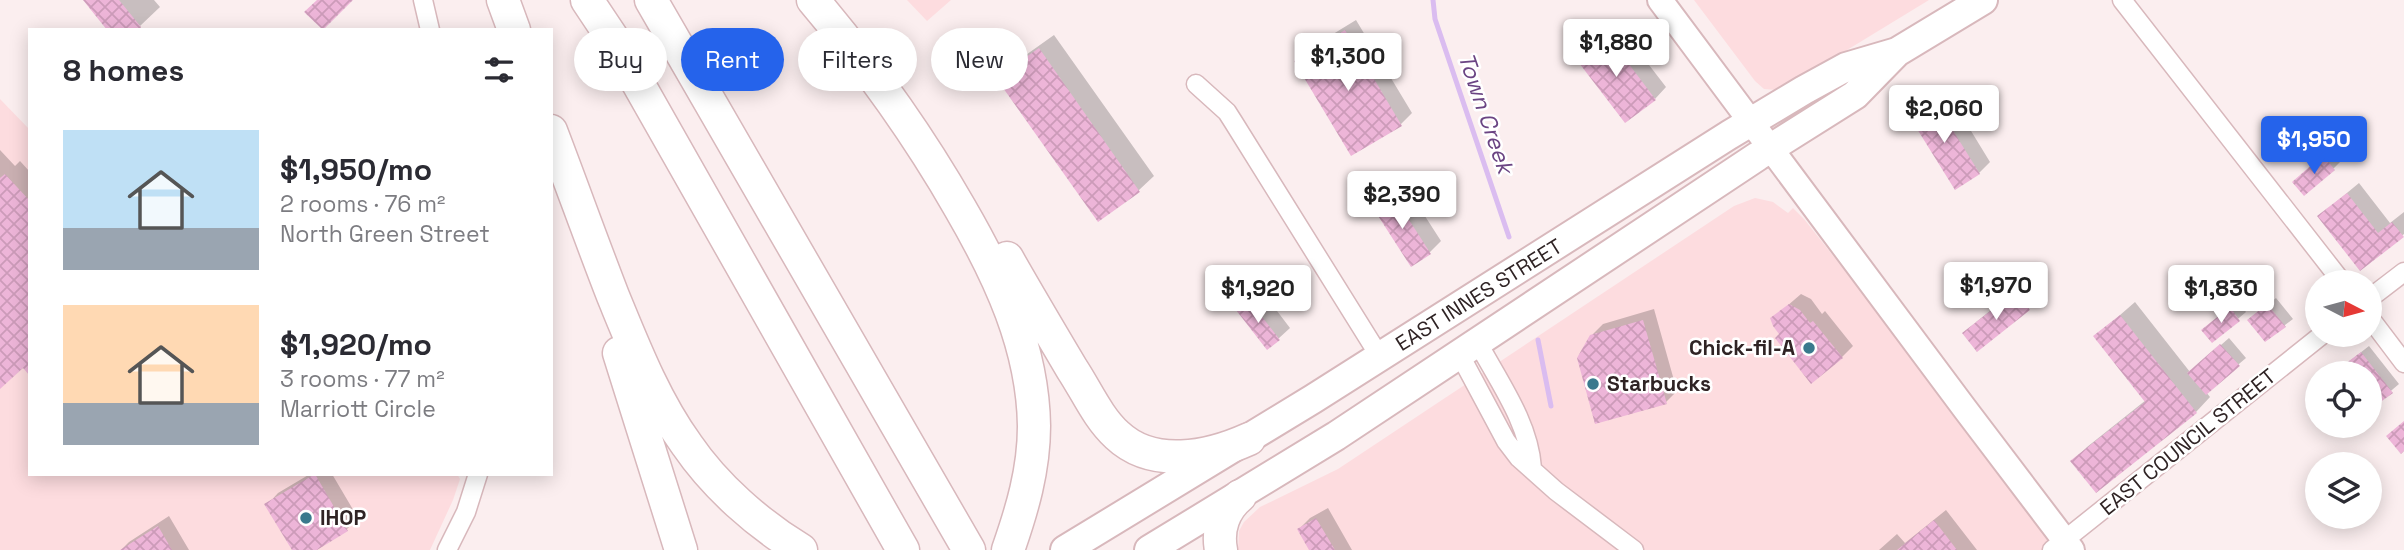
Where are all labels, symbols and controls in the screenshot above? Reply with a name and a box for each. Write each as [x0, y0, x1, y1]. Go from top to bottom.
pin: $1,880 [1559, 20, 1673, 79]
text: $1,880 [1579, 27, 1653, 57]
chip: Buy [574, 28, 667, 91]
chip: Rent [681, 28, 784, 91]
chip: Filters [798, 28, 917, 91]
chip: New [931, 28, 1028, 91]
pin: $1,300 [1291, 34, 1405, 93]
text: $1,300 [1311, 41, 1385, 71]
water label: Town Creek [1451, 48, 1522, 180]
text: 8 homes [63, 51, 184, 90]
icon: filters [480, 51, 518, 89]
pin: $2,060 [1887, 86, 2001, 145]
text: $2,060 [1905, 93, 1983, 123]
pin: $1,950 [2257, 116, 2371, 176]
text: $1,950 [2277, 124, 2351, 154]
text: $1,950/mo [280, 150, 432, 189]
icon: home [119, 158, 203, 242]
pin: $2,390 [1345, 172, 1459, 231]
text: $2,390 [1363, 179, 1441, 209]
text: 2 rooms · 76 m² [280, 189, 445, 219]
text: North Green Street [280, 219, 490, 249]
street label: EAST INNES STREET [1390, 232, 1567, 357]
pin: $1,970 [1939, 262, 2053, 322]
pin: $1,920 [1201, 266, 1315, 325]
pin: $1,830 [2164, 266, 2278, 325]
text: $1,970 [1960, 270, 2032, 300]
north arrow [2305, 270, 2382, 346]
map controls [2305, 270, 2382, 529]
text: $1,920 [1221, 273, 1295, 303]
text: $1,830 [2184, 273, 2258, 303]
text: $1,920/mo [280, 325, 432, 364]
icon: home [119, 333, 203, 417]
place label: Chick-fil-A [1689, 334, 1795, 361]
marker: Chick-fil-A [1801, 340, 1817, 356]
button: locate [2305, 361, 2382, 438]
street label: EAST COUNCIL STREET [2094, 362, 2281, 521]
text: 3 rooms · 77 m² [280, 364, 445, 394]
place label: Starbucks [1607, 370, 1711, 397]
marker: Starbucks [1585, 376, 1601, 392]
text: Marriott Circle [280, 394, 436, 424]
button: layers [2305, 452, 2382, 529]
place label: IHOP [320, 504, 367, 531]
marker: IHOP [298, 510, 314, 526]

